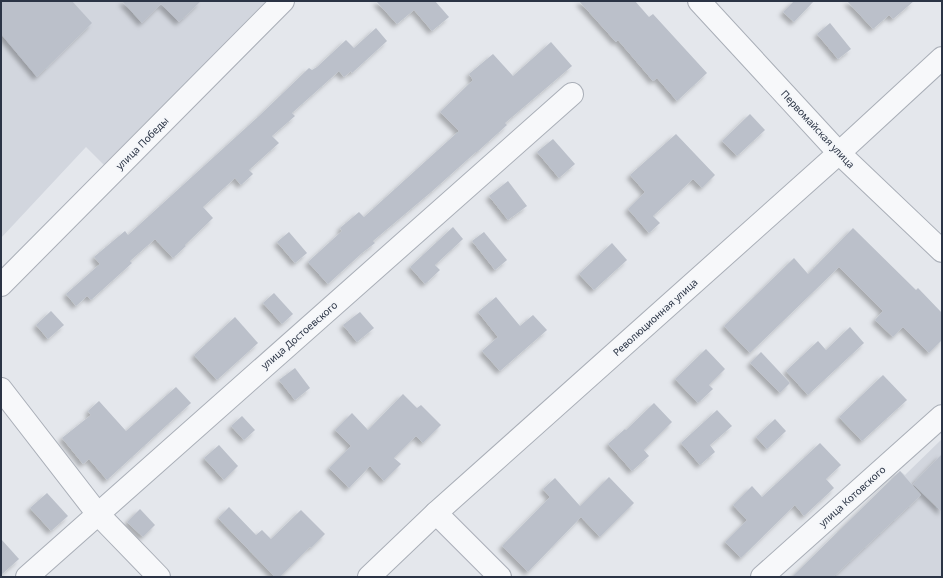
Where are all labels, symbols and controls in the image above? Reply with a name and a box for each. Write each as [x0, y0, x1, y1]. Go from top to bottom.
street label: Первомайская улица [778, 87, 858, 171]
street label: улица Победы [113, 114, 171, 172]
street label: Революционная улица [610, 275, 700, 359]
street label: улица Достоевского [258, 298, 340, 372]
street label: улица Котовского [816, 462, 888, 530]

